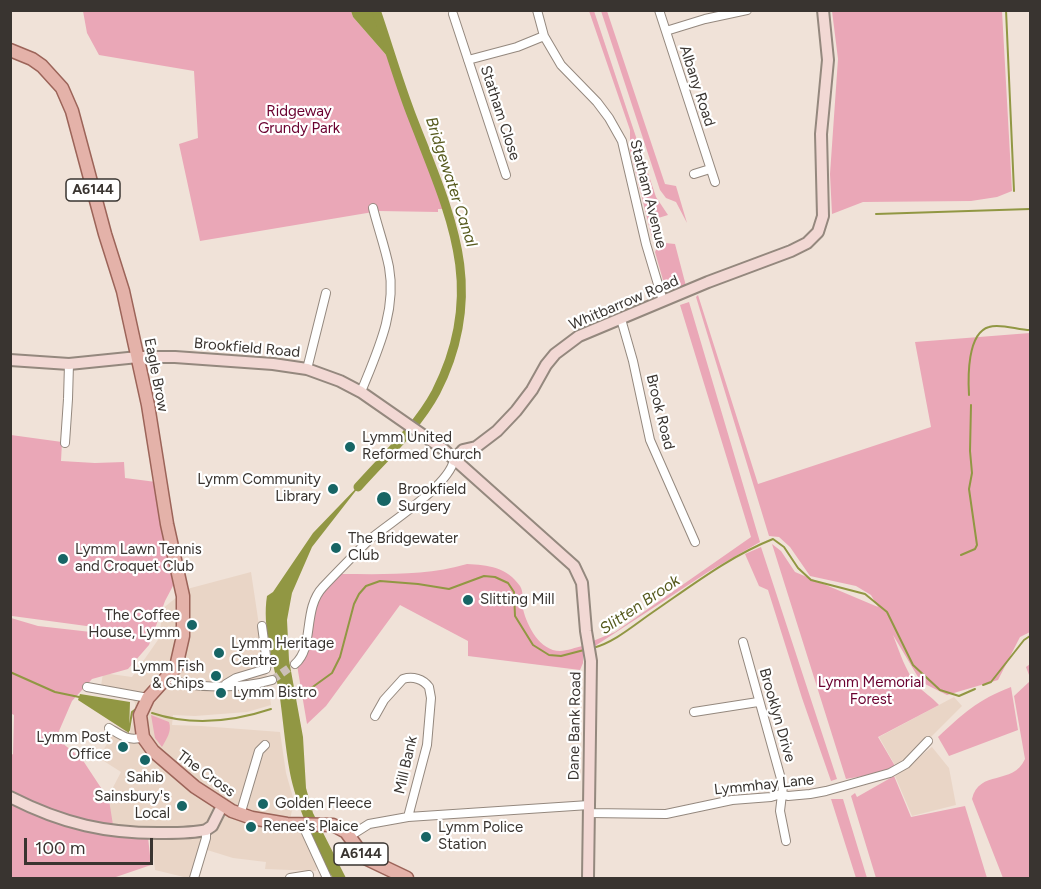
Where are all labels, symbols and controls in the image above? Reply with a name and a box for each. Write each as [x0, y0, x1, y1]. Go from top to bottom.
street label: Albany Road [675, 43, 719, 129]
street label: Statham Close [476, 63, 524, 163]
park label: Ridgeway Grundy Park [258, 103, 340, 138]
water label: Bridgewater Canal [421, 115, 481, 249]
street label: Statham Avenue [626, 138, 670, 250]
road number: A6144 [66, 179, 120, 201]
street label: Whitbarrow Road [567, 272, 681, 334]
street label: Brookfield Road [193, 334, 301, 362]
street label: Eagle Brow [140, 336, 172, 414]
street label: Brook Road [642, 372, 678, 452]
place label: Lymm United Reformed Church [362, 429, 481, 464]
marker: Lymm United Reformed Church [343, 440, 357, 454]
place label: Lymm Community Library [197, 471, 321, 506]
place label: Brookfield Surgery [398, 481, 466, 516]
marker: Lymm Community Library [326, 482, 340, 496]
marker: Brookfield Surgery [375, 490, 393, 508]
place label: The Bridgewater Club [348, 530, 458, 565]
place label: Lymm Lawn Tennis and Croquet Club [75, 541, 202, 576]
marker: The Bridgewater Club [329, 541, 343, 555]
marker: Lymm Lawn Tennis and Croquet Club [56, 552, 70, 566]
water label: Slitten Brook [596, 571, 684, 639]
place label: Slitting Mill [480, 591, 554, 609]
marker: Slitting Mill [461, 593, 475, 607]
place label: The Coffee House, Lymm [88, 607, 180, 642]
marker: The Coffee House, Lymm [185, 618, 199, 632]
place label: Lymm Heritage Centre [231, 635, 334, 670]
marker: Lymm Heritage Centre [212, 646, 226, 660]
place label: Lymm Fish & Chips [132, 658, 204, 693]
street label: Brooklyn Drive [755, 666, 799, 764]
marker: Lymm Fish & Chips [209, 669, 223, 683]
street label: Dane Bank Road [565, 671, 585, 781]
park label: Lymm Memorial Forest [818, 674, 924, 709]
place label: Lymm Bistro [233, 684, 317, 702]
marker: Lymm Bistro [214, 686, 228, 700]
place label: Lymm Post Office [36, 729, 111, 764]
street label: Mill Bank [391, 734, 421, 796]
marker: Lymm Post Office [116, 740, 130, 754]
street label: The Cross [174, 747, 238, 801]
marker: Sahib [138, 753, 152, 767]
place label: Sahib [126, 769, 164, 787]
street label: Lymmhay Lane [713, 771, 815, 799]
place label: Sainsbury's Local [94, 788, 170, 823]
place label: Golden Fleece [275, 795, 372, 813]
marker: Golden Fleece [256, 797, 270, 811]
marker: Sainsbury's Local [175, 799, 189, 813]
place label: Renee's Plaice [263, 818, 358, 836]
place label: Lymm Police Station [438, 819, 523, 854]
marker: Renee's Plaice [244, 820, 258, 834]
scale bar [27, 826, 156, 864]
marker: Lymm Police Station [419, 830, 433, 844]
text: 100 m [35, 837, 85, 859]
road number: A6144 [334, 843, 388, 865]

